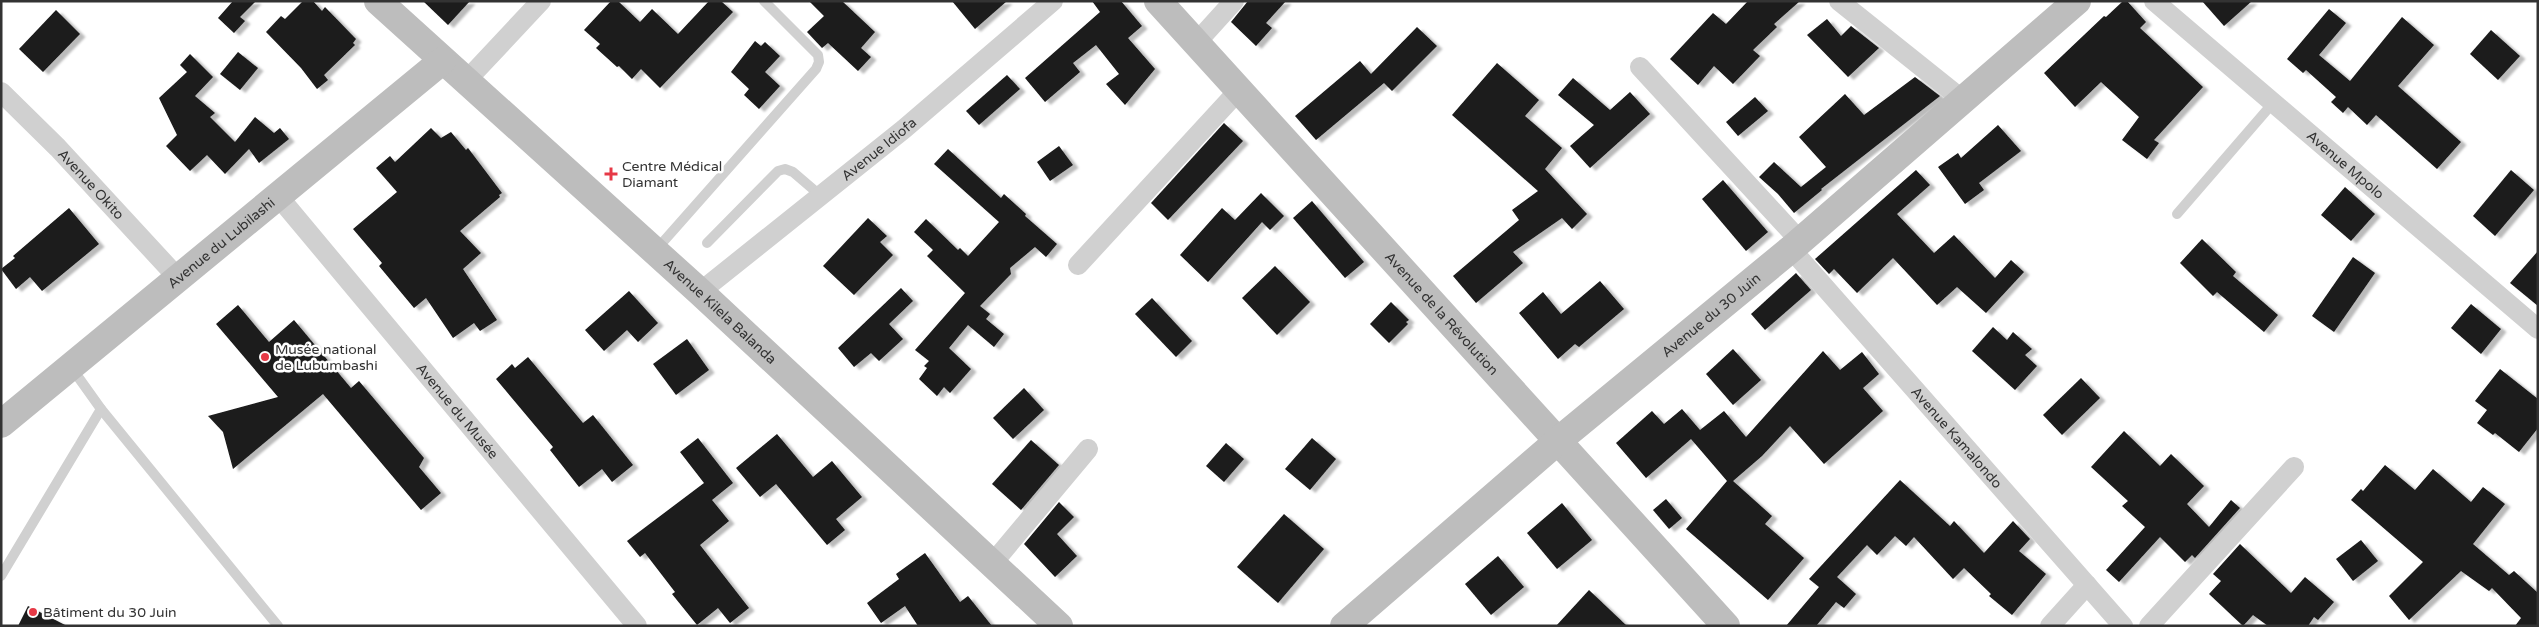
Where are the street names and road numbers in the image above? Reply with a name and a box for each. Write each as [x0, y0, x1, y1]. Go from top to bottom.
street label: Avenue Idiofa [838, 114, 920, 184]
street label: Avenue Mpolo [2303, 127, 2388, 202]
street label: Avenue Okito [55, 145, 128, 223]
street label: Avenue du Lubilashi [164, 194, 278, 292]
street label: Avenue de la Révolution [1381, 248, 1502, 379]
street label: Avenue Kilela Balanda [660, 255, 780, 367]
street label: Avenue du 30 Juin [1658, 269, 1764, 361]
street label: Avenue du Musée [413, 360, 502, 462]
street label: Avenue Kamalondo [1908, 383, 2006, 492]

